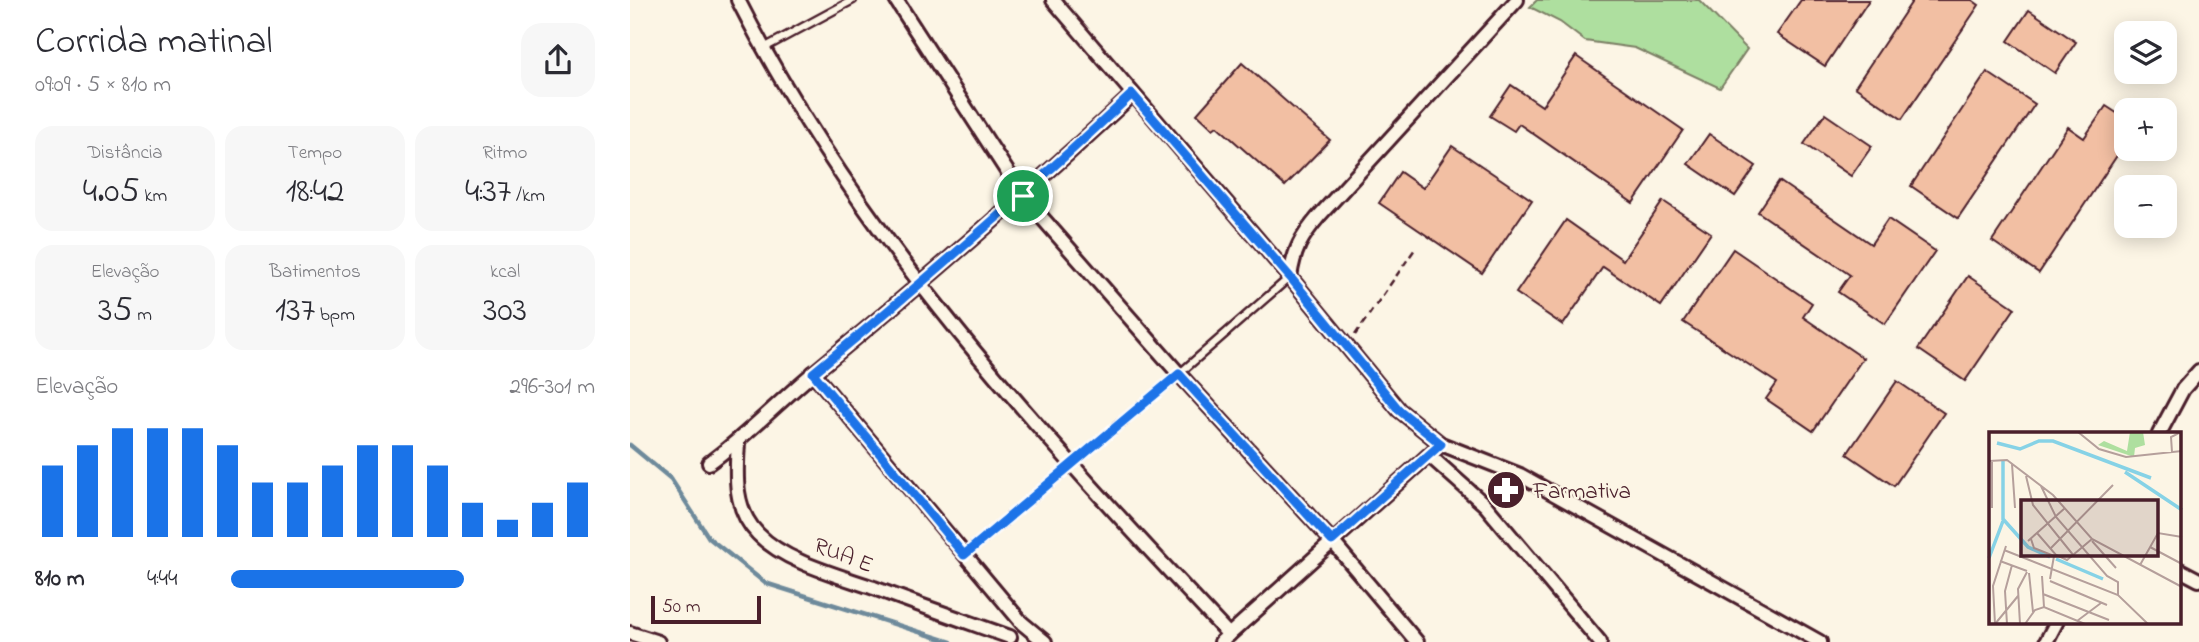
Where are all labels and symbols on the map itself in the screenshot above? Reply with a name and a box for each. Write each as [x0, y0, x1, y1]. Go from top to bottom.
pin [993, 166, 1053, 226]
inset map [1989, 432, 2182, 624]
pharmacy icon: Farmativa [1485, 469, 1527, 511]
place label: Farmativa [1532, 476, 1631, 509]
street label: RUA E [809, 530, 878, 583]
scale bar [651, 593, 761, 625]

